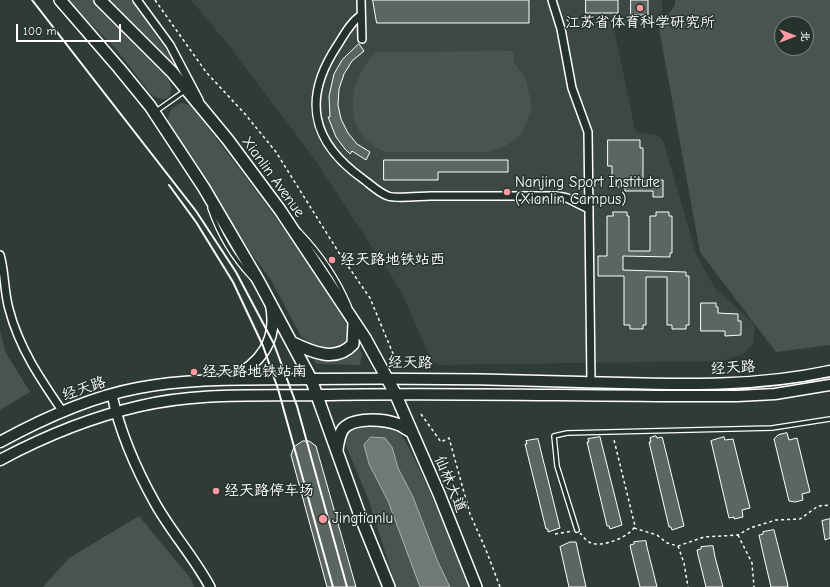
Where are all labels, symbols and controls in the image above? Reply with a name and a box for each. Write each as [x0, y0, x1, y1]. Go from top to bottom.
marker: 江苏省体育科学研究所 [635, 3, 645, 13]
place label: 江苏省体育科学研究所 [565, 14, 715, 32]
scale bar [18, 16, 123, 42]
north arrow [774, 16, 814, 56]
text: 100 m [23, 24, 56, 38]
text: 北 [799, 31, 812, 42]
street label: Xianlin Avenue [238, 133, 308, 221]
place label: Nanjing Sport Institute (Xianlin Campus) [515, 174, 660, 209]
marker: Nanjing Sport Institute (Xianlin Campus) [502, 187, 512, 197]
place label: 经天路地铁站西 [340, 251, 445, 269]
marker: 经天路地铁站西 [327, 255, 337, 265]
street label: 经天路 [387, 354, 433, 372]
street label: 经天路 [710, 358, 756, 378]
place label: 经天路地铁站南 [202, 363, 307, 381]
marker: 经天路地铁站南 [189, 367, 199, 377]
street label: 经天路 [60, 373, 108, 405]
street label: 仙林大道 [430, 453, 470, 515]
place label: 经天路停车场 [224, 482, 314, 500]
marker: 经天路停车场 [211, 486, 221, 496]
place label: Jingtianlu [332, 510, 393, 528]
marker: Jingtianlu [317, 513, 329, 525]

